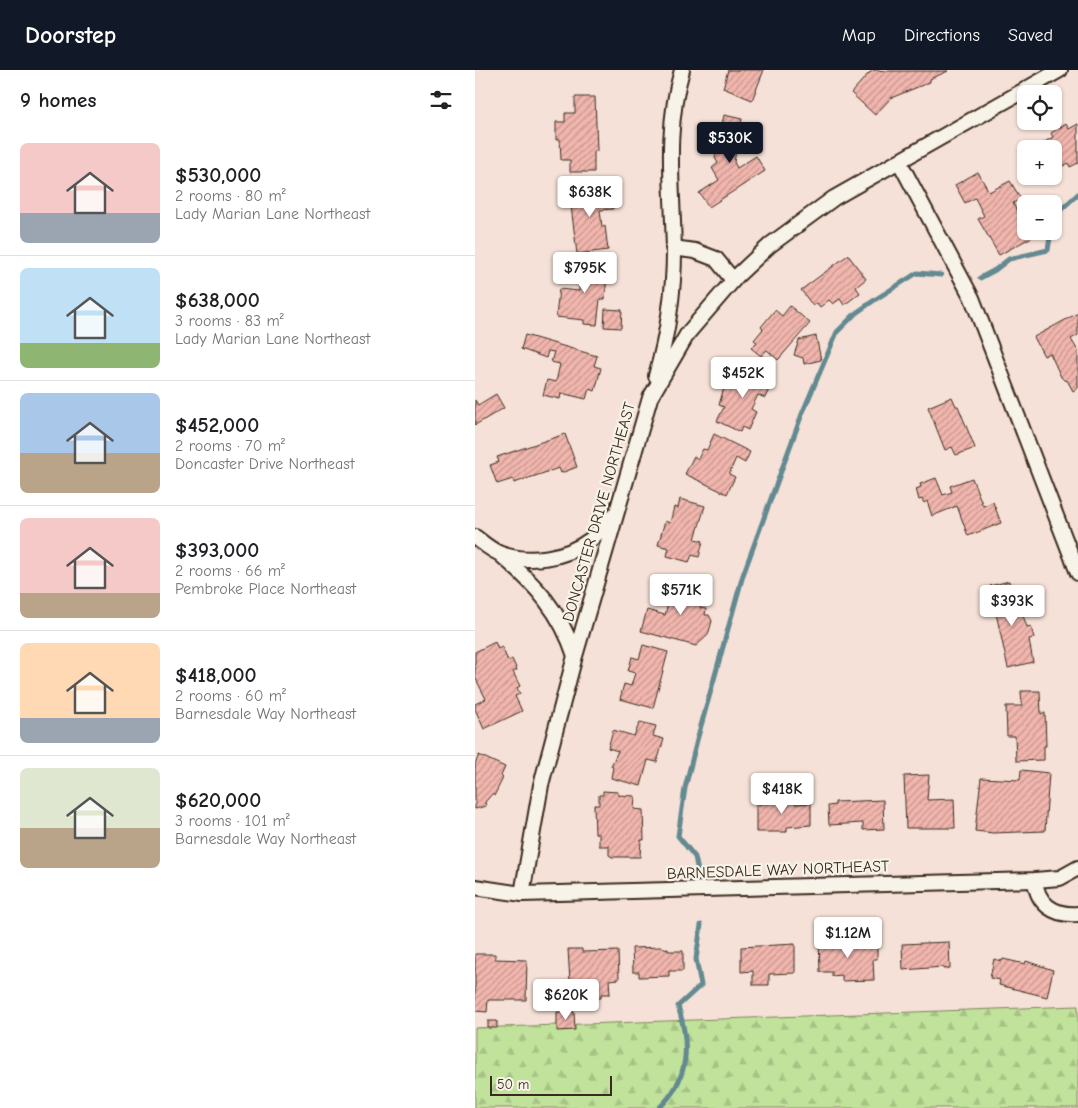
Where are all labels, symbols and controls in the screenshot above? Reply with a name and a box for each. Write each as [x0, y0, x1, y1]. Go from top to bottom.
text: Doorstep [25, 21, 116, 49]
text: Map [842, 25, 876, 46]
text: Directions [904, 25, 980, 46]
text: Saved [1008, 25, 1053, 46]
map controls [1017, 85, 1062, 240]
button: locate [1017, 85, 1062, 130]
icon: filters [427, 86, 455, 114]
text: 9 homes [20, 88, 96, 112]
pin: $530K [695, 122, 765, 164]
text: $530K [708, 129, 752, 147]
button: + [1017, 140, 1062, 185]
icon: home [60, 163, 120, 223]
text: $530,000 [175, 163, 261, 187]
pin: $638K [555, 176, 625, 218]
text: $638K [568, 183, 612, 201]
text: 2 rooms · 80 m² [175, 187, 286, 205]
button: − [1017, 195, 1062, 240]
text: Lady Marian Lane Northeast [175, 205, 370, 223]
pin: $795K [550, 252, 620, 294]
text: $795K [564, 259, 606, 277]
icon: home [60, 288, 120, 348]
text: $638,000 [175, 288, 260, 312]
text: 3 rooms · 83 m² [175, 312, 284, 330]
text: Lady Marian Lane Northeast [175, 330, 370, 348]
pin: $452K [708, 356, 778, 399]
text: $452K [722, 364, 764, 382]
street label: DONCASTER DRIVE NORTHEAST [559, 400, 639, 624]
icon: home [60, 413, 120, 473]
text: $452,000 [175, 413, 259, 437]
text: 2 rooms · 70 m² [175, 437, 285, 455]
text: Doncaster Drive Northeast [175, 455, 355, 473]
icon: home [60, 538, 120, 598]
text: $393,000 [175, 538, 259, 562]
text: 2 rooms · 66 m² [175, 562, 285, 580]
pin: $571K [646, 574, 716, 616]
text: Pembroke Place Northeast [175, 580, 356, 598]
text: $571K [661, 581, 701, 599]
pin: $393K [977, 584, 1047, 627]
text: $393K [991, 592, 1033, 610]
icon: home [60, 663, 120, 723]
text: $418,000 [175, 663, 257, 687]
text: 2 rooms · 60 m² [175, 687, 286, 705]
text: Barnesdale Way Northeast [175, 705, 356, 723]
pin: $418K [747, 772, 817, 815]
text: $418K [762, 780, 802, 798]
icon: home [60, 788, 120, 848]
text: $620,000 [175, 788, 261, 812]
text: 3 rooms · 101 m² [175, 812, 290, 830]
text: Barnesdale Way Northeast [175, 830, 356, 848]
street label: BARNESDALE WAY NORTHEAST [666, 857, 890, 883]
pin: $1.12M [807, 916, 889, 959]
text: $1.12M [825, 924, 871, 942]
pin: $620K [531, 978, 601, 1021]
text: $620K [544, 986, 588, 1004]
scale bar [490, 1073, 613, 1096]
text: 50 m [497, 1076, 529, 1093]

